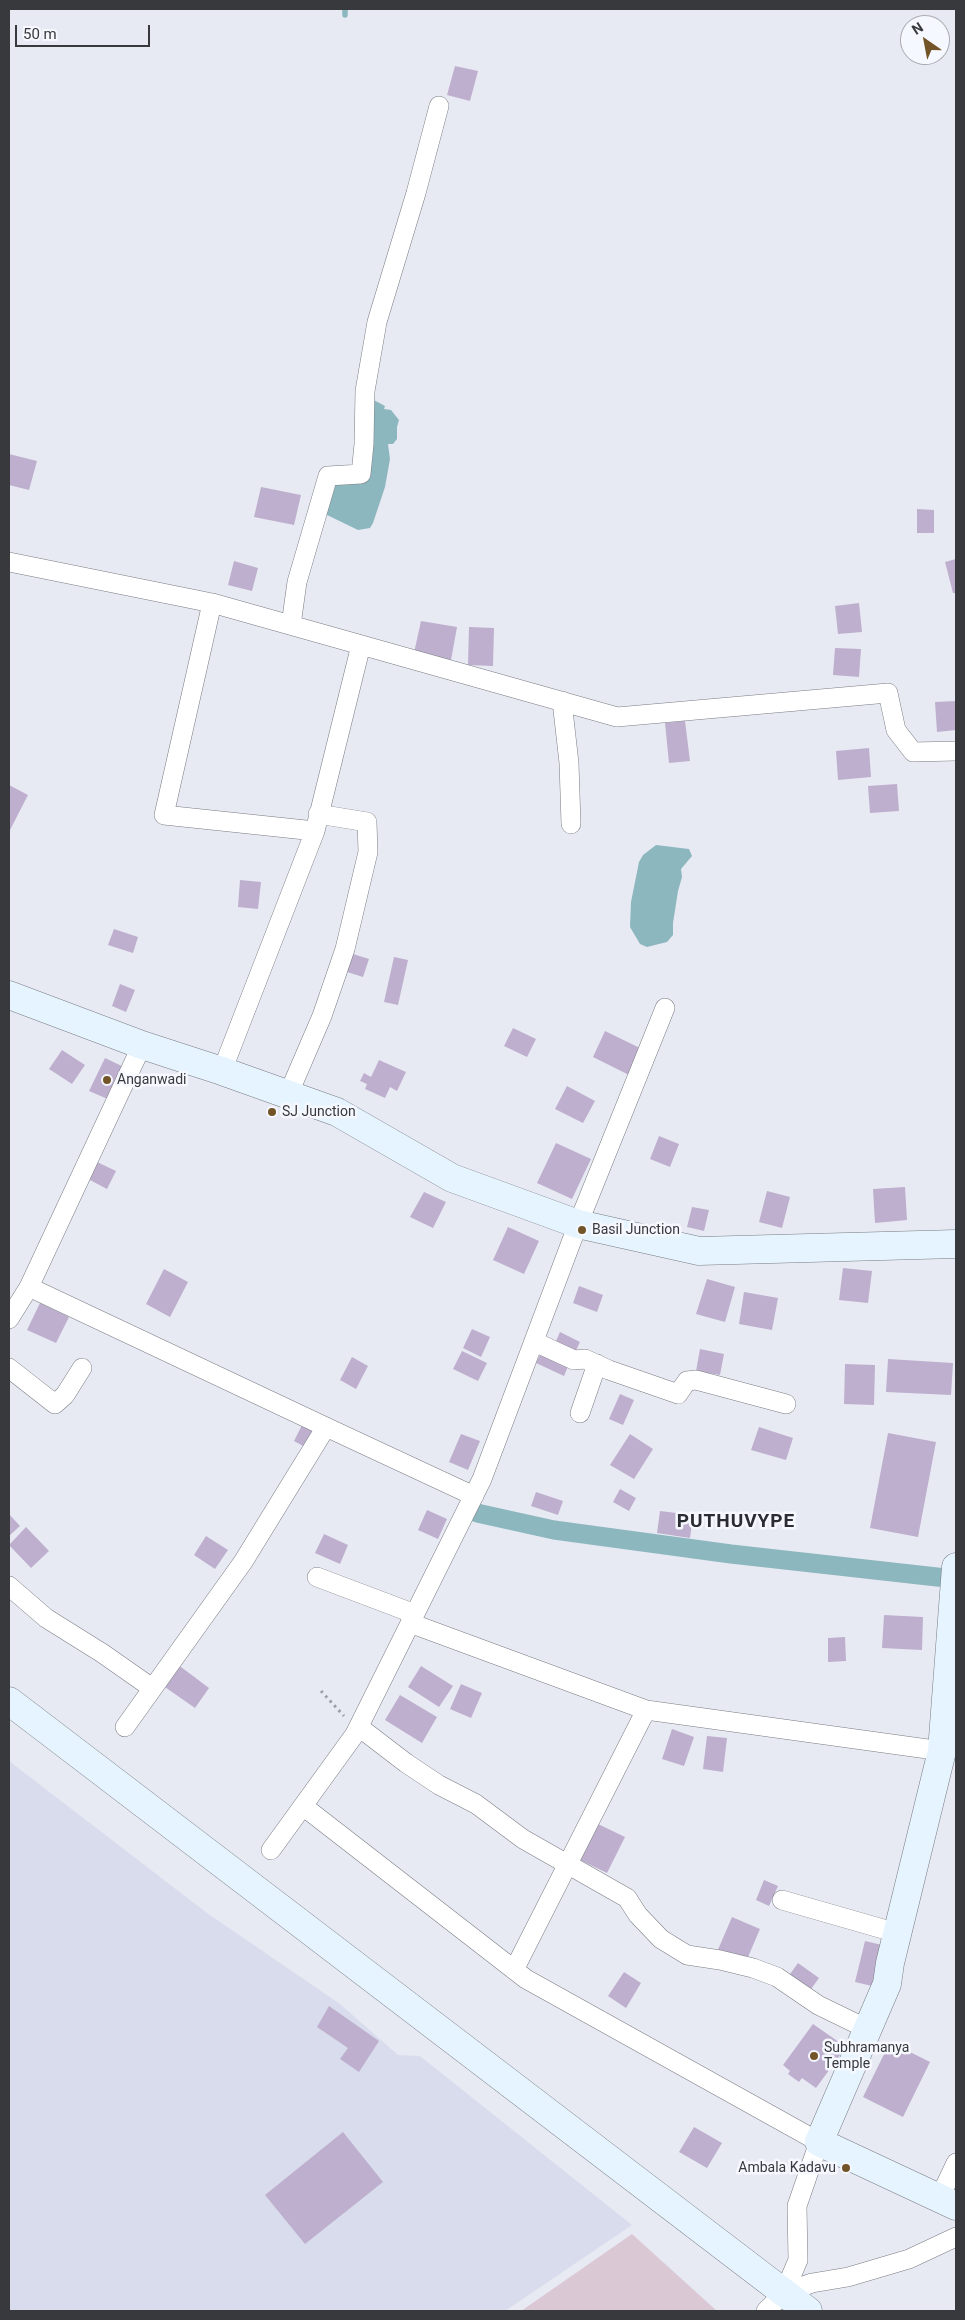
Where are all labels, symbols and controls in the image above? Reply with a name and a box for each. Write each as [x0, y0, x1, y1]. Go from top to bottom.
scale bar [18, 15, 152, 47]
north arrow [900, 15, 950, 65]
text: N [909, 19, 926, 38]
text: 50 m [23, 25, 57, 43]
place label: Anganwadi [117, 1072, 187, 1088]
marker: Anganwadi [101, 1074, 113, 1086]
place label: SJ Junction [282, 1104, 356, 1120]
marker: SJ Junction [266, 1106, 278, 1118]
place label: Basil Junction [592, 1222, 680, 1238]
marker: Basil Junction [576, 1224, 588, 1236]
district label: PUTHUVYPE [676, 1511, 796, 1533]
place label: Subhramanya Temple [824, 2040, 909, 2072]
marker: Subhramanya Temple [808, 2050, 820, 2062]
place label: Ambala Kadavu [738, 2160, 836, 2176]
marker: Ambala Kadavu [840, 2162, 852, 2174]

